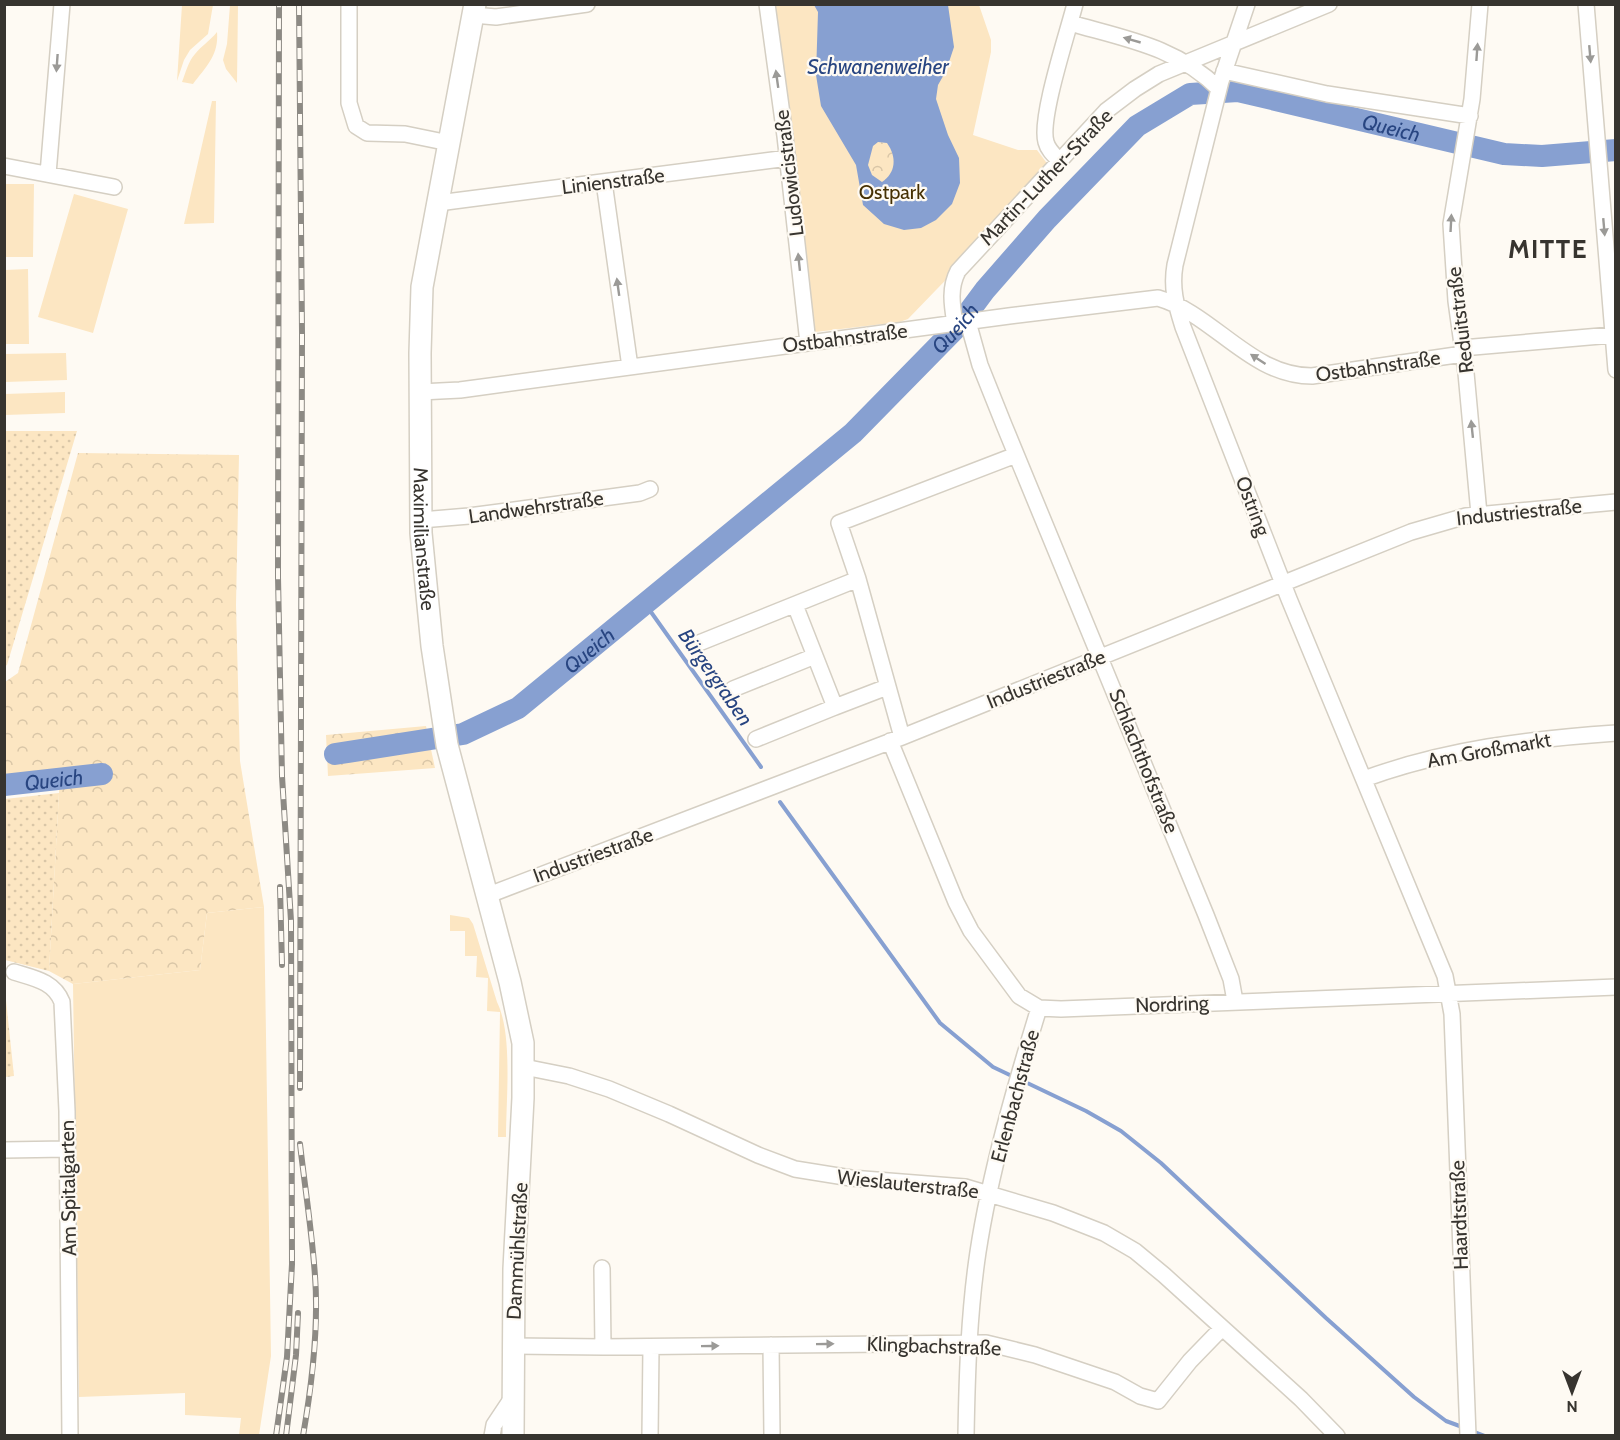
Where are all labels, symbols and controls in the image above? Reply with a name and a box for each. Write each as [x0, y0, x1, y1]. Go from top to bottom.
one-way arrow [1123, 35, 1141, 44]
one-way arrow [1472, 42, 1482, 61]
one-way arrow [1585, 45, 1595, 64]
one-way arrow [52, 53, 62, 72]
water label: Schwanenweiher [807, 54, 950, 79]
one-way arrow [773, 69, 782, 88]
street label: Martin-Luther-Straße [975, 104, 1117, 250]
water label: Queich [1360, 108, 1423, 146]
street label: Ludowicistraße [769, 109, 809, 237]
street label: Linienstraße [560, 163, 666, 199]
park label: Ostpark [859, 180, 925, 204]
one-way arrow [1447, 214, 1456, 233]
one-way arrow [1599, 218, 1609, 237]
district label: MITTE [1508, 233, 1588, 265]
one-way arrow [794, 252, 804, 271]
street label: Reduitstraße [1442, 265, 1478, 375]
one-way arrow [613, 278, 623, 297]
water label: Queich [926, 298, 983, 358]
street label: Ostbahnstraße [781, 318, 909, 358]
street label: Ostbahnstraße [1314, 345, 1442, 387]
one-way arrow [1249, 354, 1266, 365]
one-way arrow [1467, 420, 1477, 439]
street label: Maximilianstraße [409, 467, 440, 612]
street label: Ostring [1231, 473, 1276, 540]
street label: Landwehrstraße [467, 486, 605, 528]
street label: Industriestraße [1455, 493, 1583, 531]
water label: Queich [558, 622, 619, 678]
water label: Bürgergraben [673, 624, 759, 730]
street label: Industriestraße [983, 644, 1109, 714]
street label: Schlachthofstraße [1104, 685, 1184, 837]
street label: Am Großmarkt [1425, 727, 1553, 773]
water label: Queich [23, 764, 84, 795]
street label: Industriestraße [530, 822, 656, 888]
street label: Nordring [1135, 991, 1210, 1017]
street label: Erlenbachstraße [986, 1027, 1044, 1165]
street label: Am Spitalgarten [55, 1120, 81, 1256]
street label: Haardtstraße [1445, 1160, 1473, 1270]
street label: Wieslauterstraße [836, 1165, 980, 1203]
street label: Dammühlstraße [501, 1182, 533, 1320]
street label: Klingbachstraße [866, 1332, 1002, 1360]
one-way arrow [815, 1339, 834, 1349]
one-way arrow [700, 1341, 719, 1351]
north arrow [1542, 1362, 1602, 1422]
text: N [1566, 1397, 1578, 1416]

